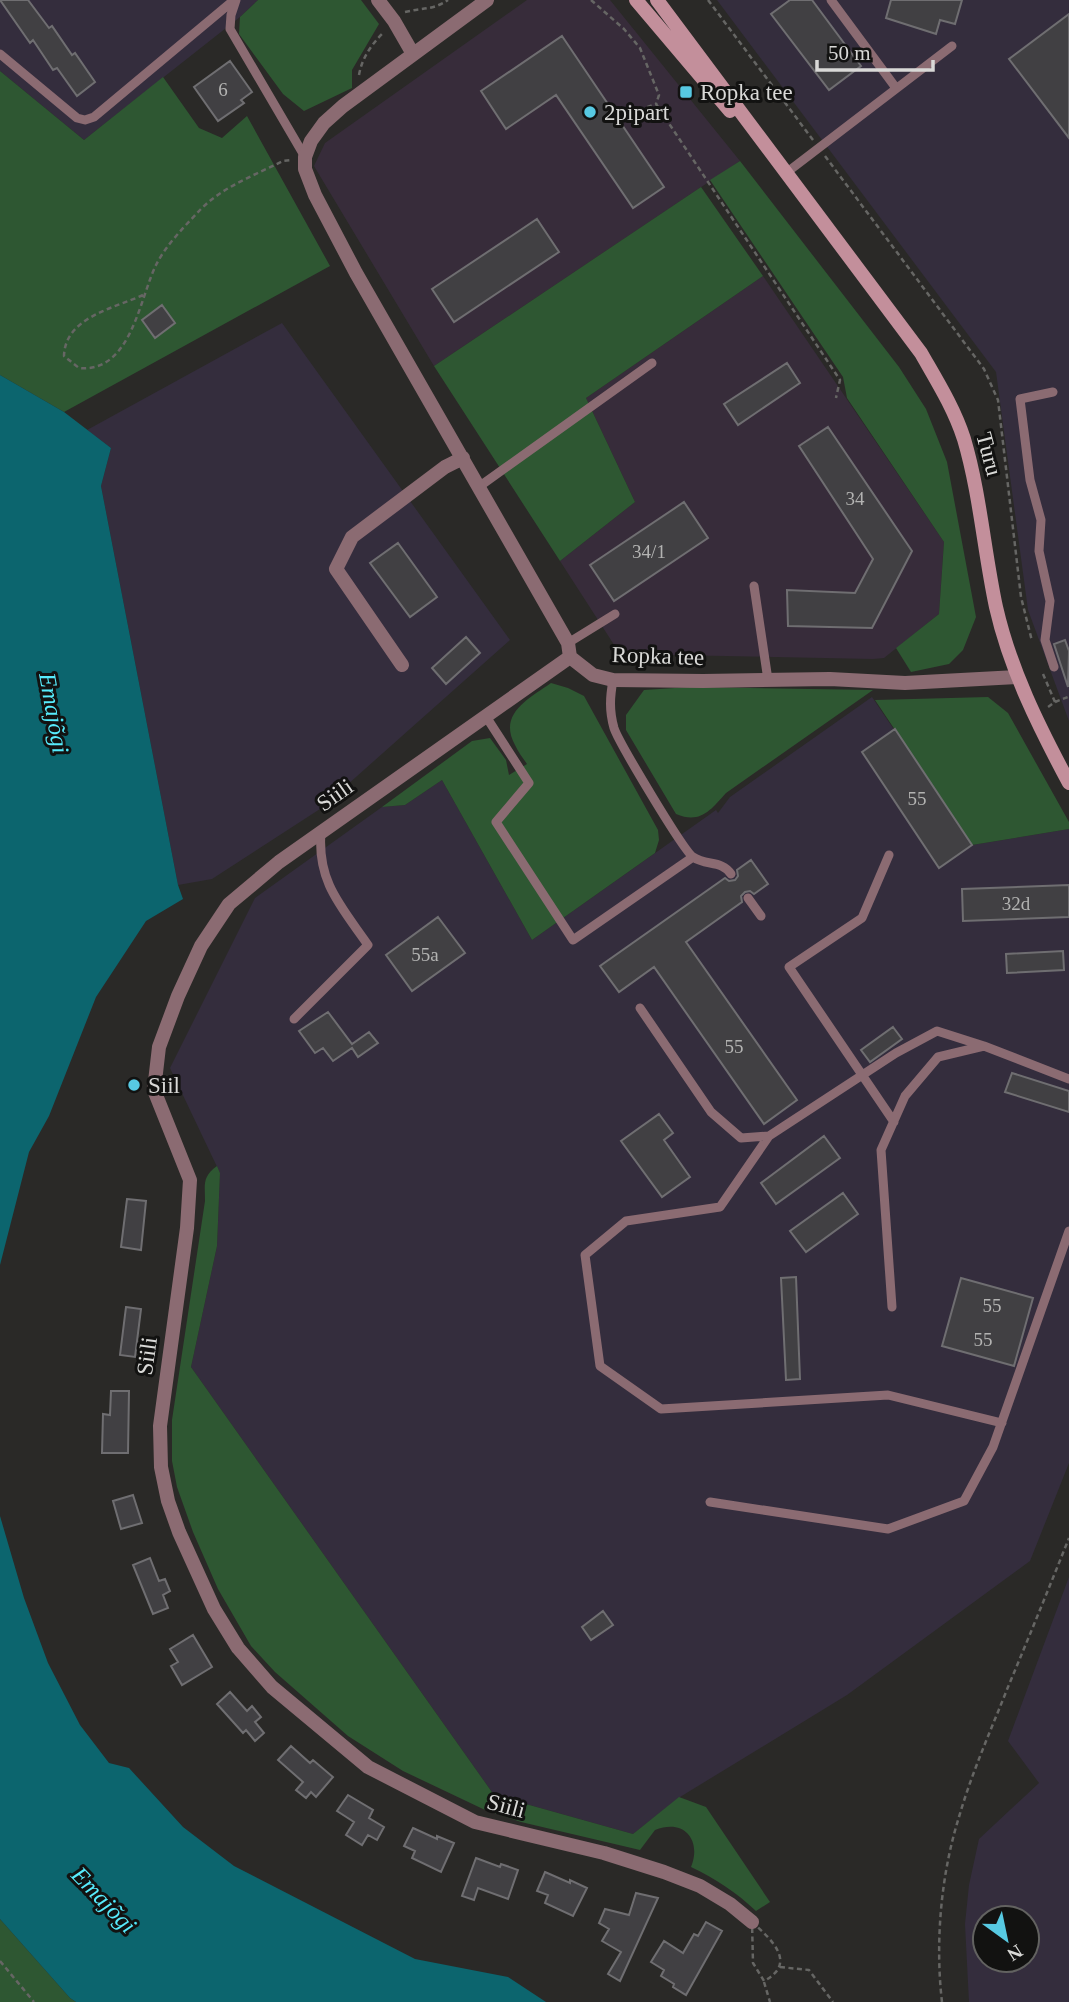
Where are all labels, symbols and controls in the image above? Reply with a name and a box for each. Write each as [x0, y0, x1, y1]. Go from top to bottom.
scale bar [817, 28, 932, 72]
text: 50 m [828, 41, 871, 65]
house number: 6 [218, 79, 228, 100]
place label: Ropka tee [700, 80, 793, 105]
marker: Ropka tee [678, 84, 694, 100]
place label: 2pipart [604, 100, 670, 125]
marker: 2pipart [582, 104, 598, 120]
street label: Turu [971, 430, 1007, 479]
house number: 34 [846, 488, 865, 509]
house number: 34/1 [632, 541, 666, 562]
street label: Ropka tee [611, 642, 705, 670]
water label: Emajõgi [34, 670, 74, 755]
street label: Siili [312, 774, 358, 816]
house number: 55 [908, 788, 927, 809]
house number: 32d [1002, 893, 1031, 914]
house number: 55a [411, 944, 439, 965]
house number: 55 [725, 1036, 744, 1057]
place label: Siil [148, 1073, 180, 1098]
marker: Siil [126, 1077, 142, 1093]
house number: 55 [983, 1295, 1002, 1316]
house number: 55 [974, 1329, 993, 1350]
street label: Siili [132, 1335, 162, 1377]
street label: Siili [484, 1789, 528, 1823]
water label: Emajõgi [66, 1861, 142, 1938]
north arrow [971, 1904, 1041, 1974]
text: N [1003, 1940, 1026, 1966]

